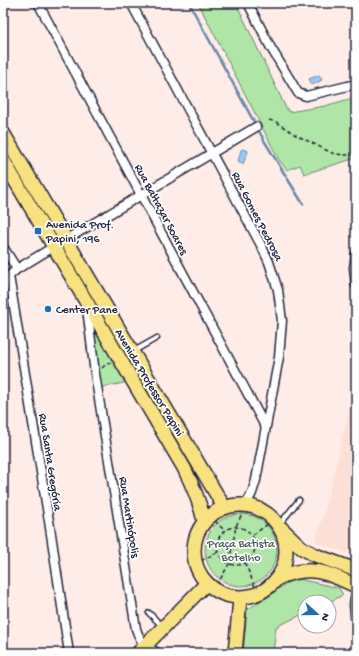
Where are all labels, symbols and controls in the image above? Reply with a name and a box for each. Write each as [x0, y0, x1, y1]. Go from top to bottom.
street label: Rua Baltazar Soares [130, 162, 190, 258]
street label: Rua Gomes Pedrosa [228, 170, 285, 264]
place label: Avenida Prof. Papini, 196 [45, 219, 114, 247]
marker: Avenida Prof. Papini, 196 [33, 226, 43, 236]
marker: Center Pane [43, 304, 53, 314]
place label: Center Pane [56, 304, 119, 318]
street label: Avenida Professor Papini [111, 327, 186, 440]
street label: Rua Santa Gregória [34, 413, 64, 512]
street label: Rua Martinópolis [115, 476, 141, 559]
park label: Praça Batista Botelho [206, 538, 275, 566]
north arrow [297, 594, 337, 634]
text: N [318, 611, 331, 622]

